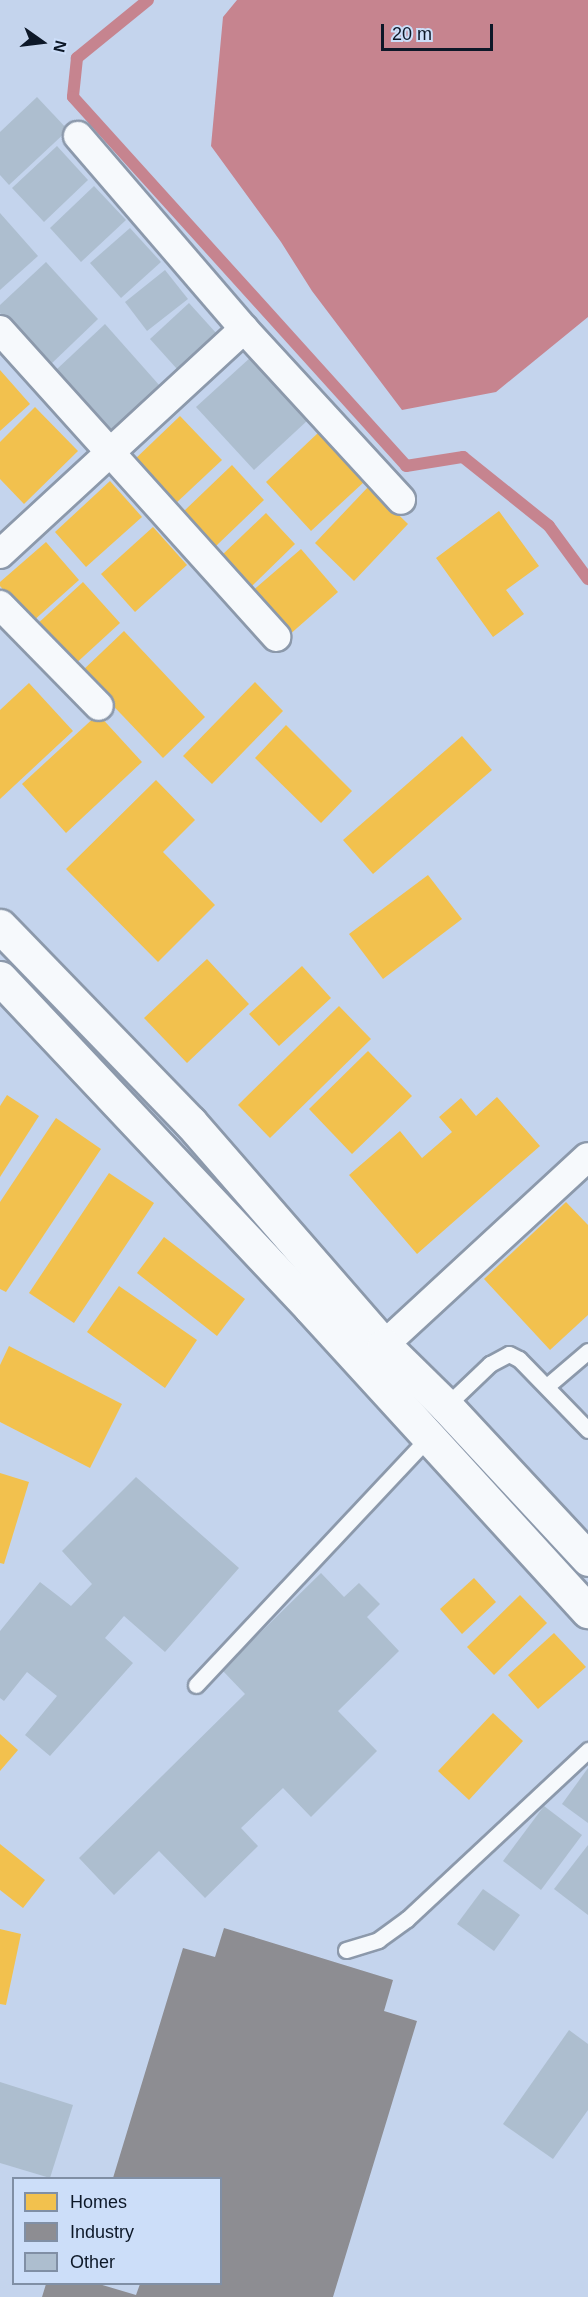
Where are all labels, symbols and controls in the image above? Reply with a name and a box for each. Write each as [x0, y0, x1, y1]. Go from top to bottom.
north arrow [12, 12, 72, 72]
scale bar [384, 12, 496, 50]
text: 20 m [392, 24, 432, 44]
text: N [50, 39, 70, 54]
legend [12, 2177, 222, 2285]
text: Homes [70, 2192, 127, 2212]
text: Industry [70, 2222, 134, 2242]
text: Other [70, 2252, 115, 2272]

